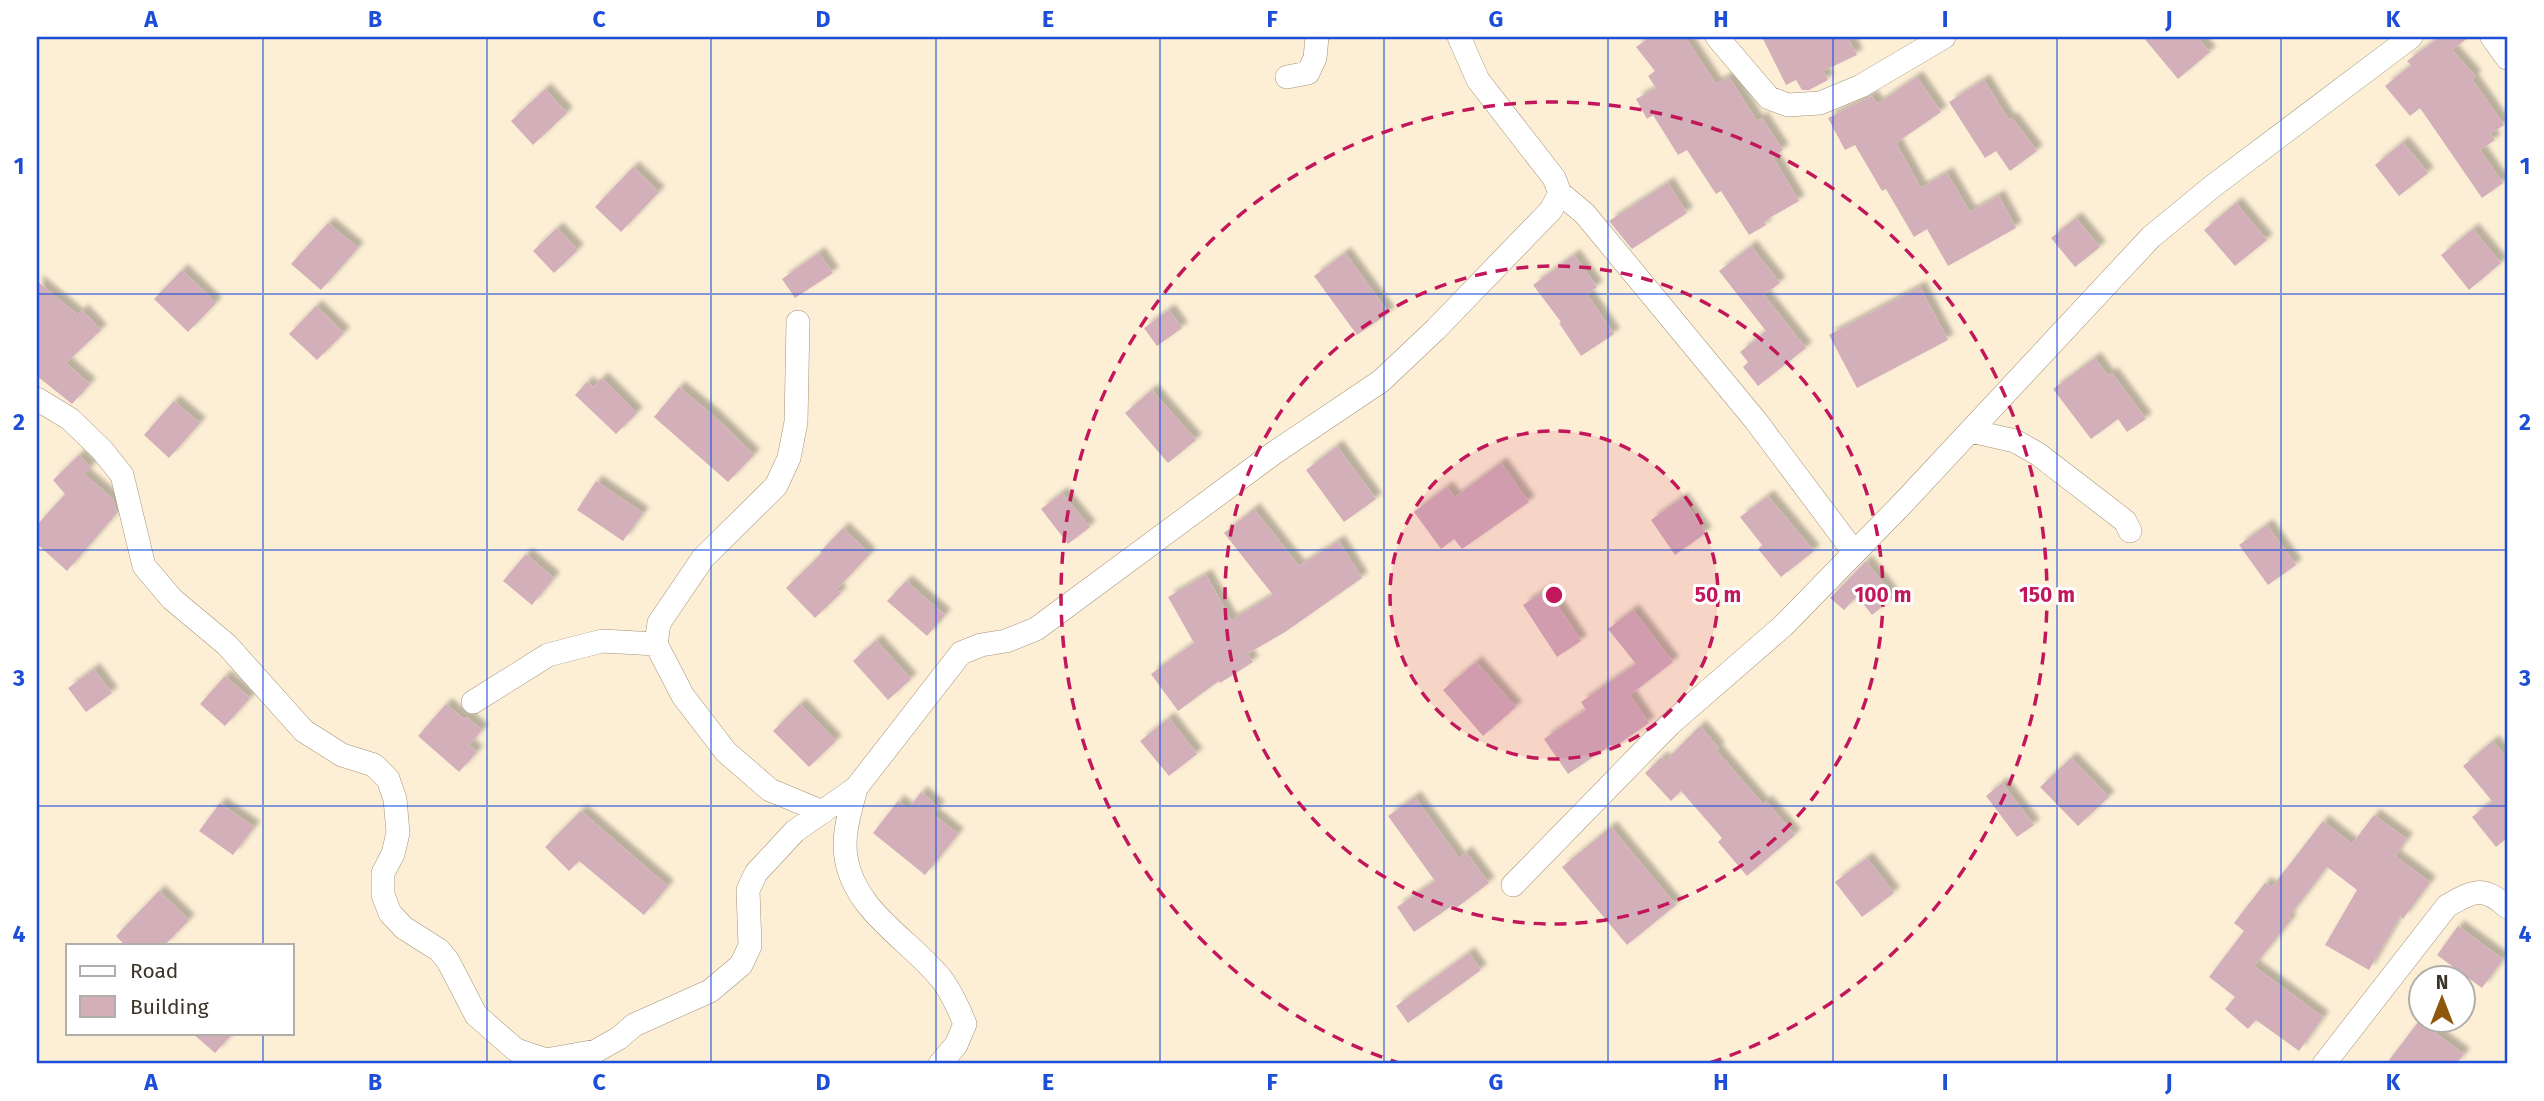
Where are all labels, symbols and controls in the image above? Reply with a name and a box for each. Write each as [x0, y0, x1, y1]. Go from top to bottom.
text: A [143, 5, 158, 33]
text: B [368, 5, 382, 33]
text: C [592, 5, 606, 33]
text: D [816, 5, 831, 33]
text: E [1042, 5, 1054, 33]
text: F [1266, 5, 1278, 33]
text: G [1489, 5, 1503, 33]
text: H [1713, 5, 1729, 33]
text: I [1942, 5, 1948, 33]
text: J [2164, 5, 2173, 33]
text: K [2386, 5, 2401, 33]
text: 1 [14, 152, 24, 180]
text: 1 [2520, 152, 2530, 180]
text: 2 [13, 408, 25, 436]
text: 2 [2519, 408, 2531, 436]
text: 50 m [1695, 582, 1741, 608]
text: 100 m [1854, 582, 1912, 608]
text: 150 m [2019, 582, 2075, 608]
centre of rings [1542, 583, 1566, 607]
text: 3 [12, 664, 25, 692]
text: 3 [2518, 664, 2531, 692]
text: 4 [13, 920, 26, 948]
text: 4 [2519, 920, 2532, 948]
legend [66, 944, 294, 1034]
text: Road [130, 958, 178, 984]
north arrow [2408, 964, 2478, 1034]
text: N [2436, 971, 2448, 994]
text: Building [130, 994, 209, 1020]
text: A [143, 1068, 158, 1096]
text: B [368, 1068, 382, 1096]
text: C [592, 1068, 606, 1096]
text: D [816, 1068, 831, 1096]
text: E [1042, 1068, 1054, 1096]
text: F [1266, 1068, 1278, 1096]
text: G [1489, 1068, 1503, 1096]
text: H [1713, 1068, 1729, 1096]
text: I [1942, 1068, 1948, 1096]
text: J [2164, 1068, 2173, 1096]
text: K [2386, 1068, 2401, 1096]

